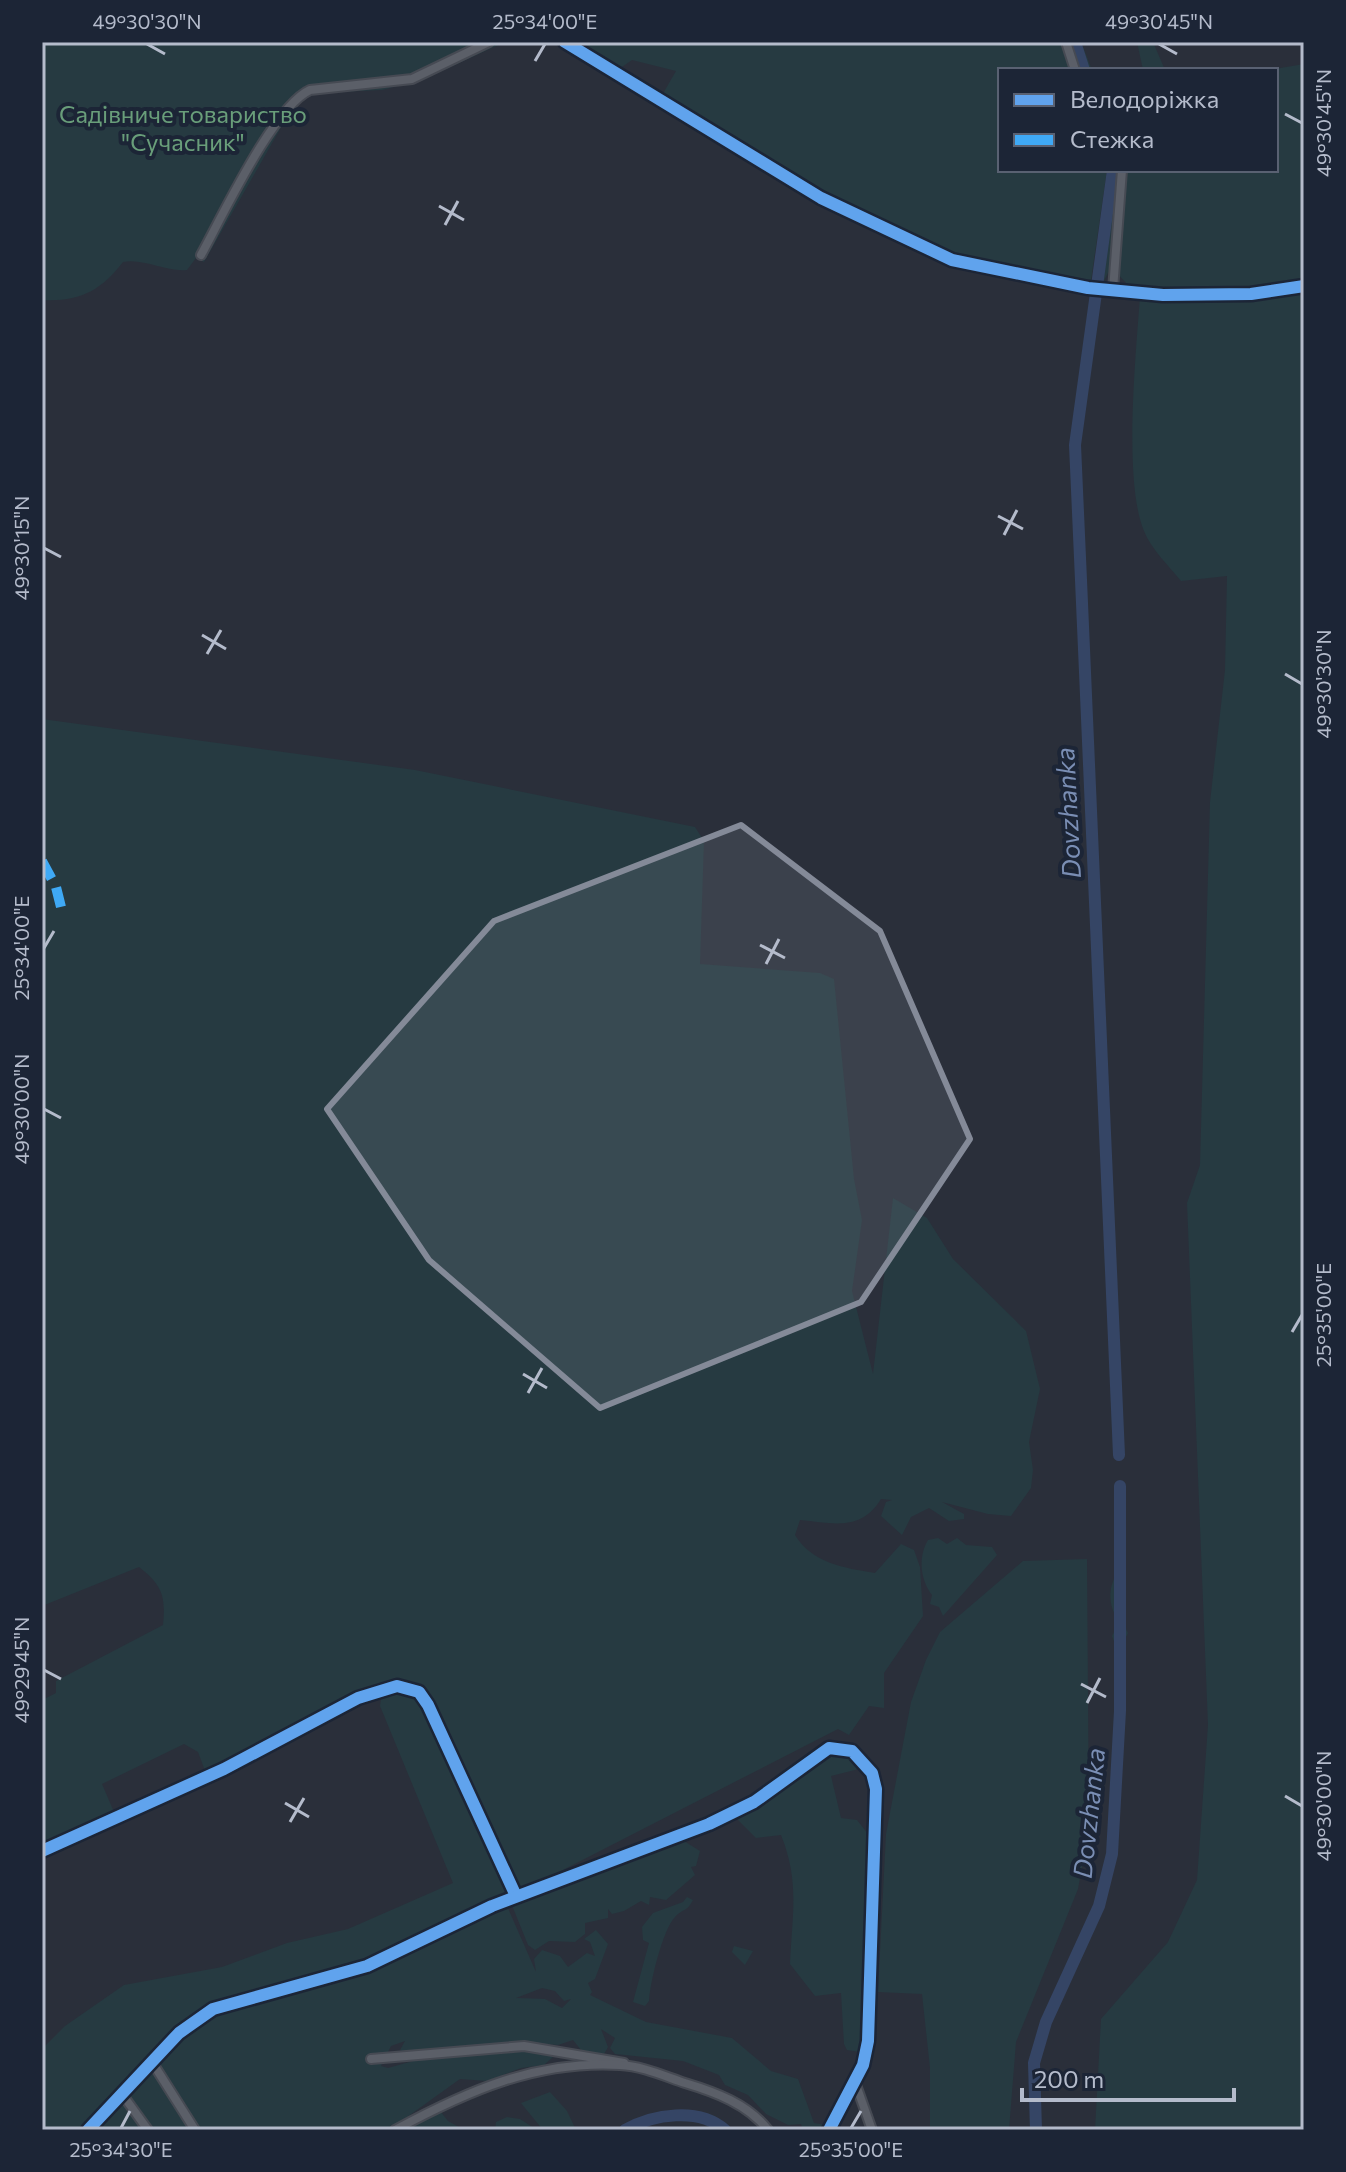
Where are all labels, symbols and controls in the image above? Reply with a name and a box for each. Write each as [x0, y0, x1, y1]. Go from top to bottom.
text: 49°30'30"N [93, 9, 201, 33]
text: 25°34'00"E [493, 9, 597, 33]
text: 49°30'45"N [1105, 9, 1213, 33]
legend [998, 68, 1278, 172]
text: 49°30'45"N [1311, 69, 1335, 177]
text: Велодоріжка [1070, 84, 1219, 113]
park label: Садівниче товариство "Сучасник" [59, 99, 307, 156]
text: Стежка [1070, 124, 1154, 153]
text: 49°30'15"N [9, 496, 33, 600]
text: 49°30'30"N [1311, 630, 1335, 738]
water label: Dovzhanka [1048, 747, 1086, 879]
text: 25°34'00"E [9, 896, 33, 1000]
text: 49°30'00"N [9, 1054, 33, 1164]
text: 25°35'00"E [1311, 1263, 1335, 1367]
text: 49°29'45"N [9, 1617, 33, 1723]
water label: Dovzhanka [1066, 1746, 1110, 1880]
text: 49°30'00"N [1311, 1751, 1335, 1861]
scale bar [1022, 2052, 1234, 2102]
text: 200 m [1034, 2064, 1104, 2093]
text: 25°34'30"E [69, 2137, 173, 2161]
text: 25°35'00"E [799, 2137, 903, 2161]

